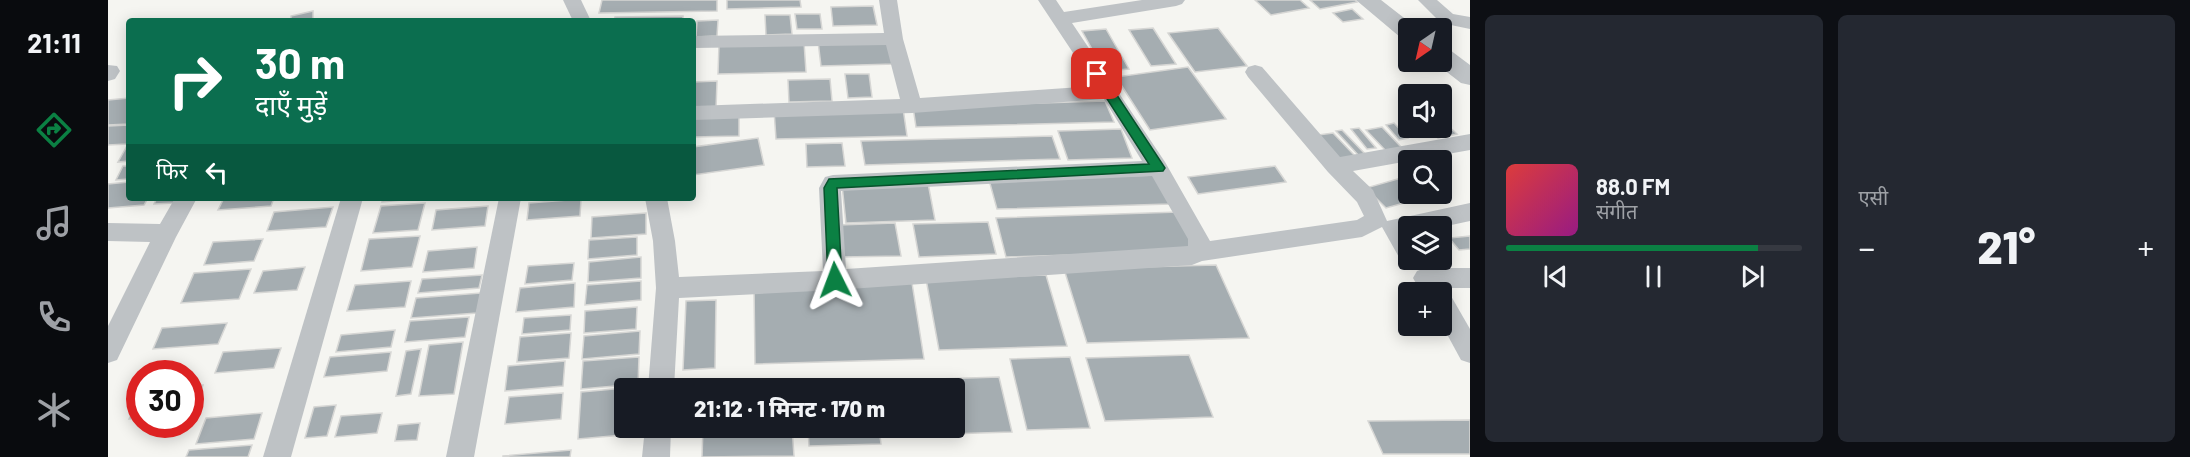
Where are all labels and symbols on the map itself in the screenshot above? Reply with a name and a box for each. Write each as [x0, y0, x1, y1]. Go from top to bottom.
north arrow [1398, 18, 1452, 72]
pin [1071, 48, 1122, 99]
position arrow [803, 248, 867, 312]
speed limit sign: 30 [126, 360, 204, 438]

